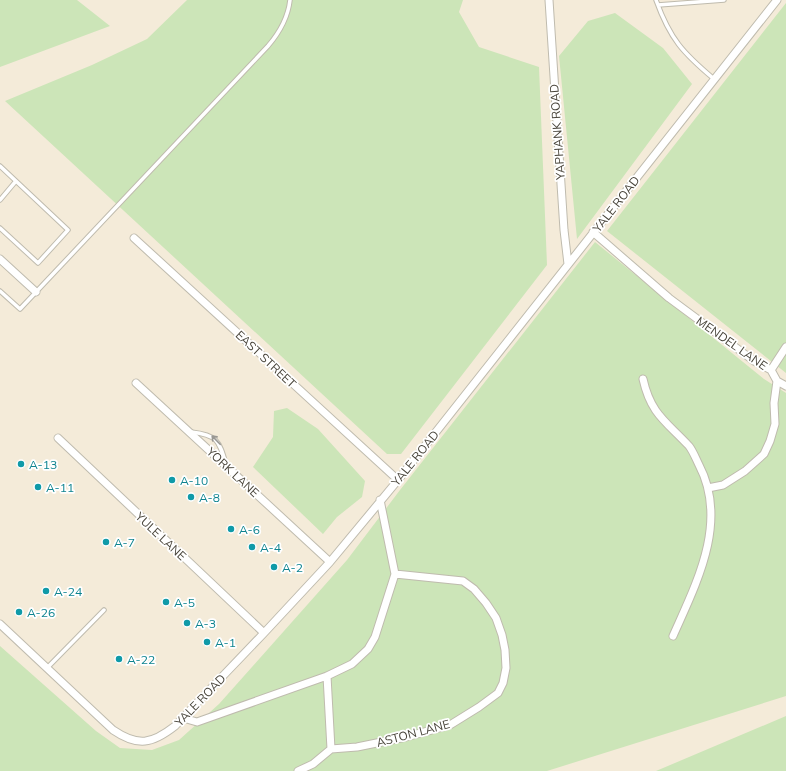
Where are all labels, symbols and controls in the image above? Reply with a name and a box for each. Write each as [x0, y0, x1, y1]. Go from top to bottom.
street label: YAPHANK ROAD [546, 84, 568, 181]
street label: YALE ROAD [589, 173, 643, 236]
street label: MENDEL LANE [694, 313, 770, 373]
street label: EAST STREET [233, 327, 300, 391]
street label: YALE ROAD [387, 427, 442, 490]
one-way arrow [211, 435, 221, 445]
street label: YORK LANE [203, 443, 262, 500]
place label: A-13 [29, 457, 57, 472]
marker: A-13 [16, 459, 26, 469]
place label: A-10 [180, 473, 208, 488]
marker: A-10 [167, 475, 177, 485]
place label: A-11 [46, 480, 74, 495]
marker: A-11 [33, 482, 43, 492]
place label: A-8 [199, 490, 220, 505]
marker: A-8 [186, 492, 196, 502]
street label: YULE LANE [132, 508, 189, 563]
place label: A-6 [239, 522, 260, 537]
marker: A-6 [226, 524, 236, 534]
place label: A-7 [114, 535, 135, 550]
marker: A-7 [101, 537, 111, 547]
place label: A-4 [260, 540, 281, 555]
marker: A-4 [247, 542, 257, 552]
place label: A-2 [282, 560, 303, 575]
marker: A-2 [269, 562, 279, 572]
place label: A-24 [54, 584, 82, 599]
marker: A-24 [41, 586, 51, 596]
place label: A-5 [174, 595, 195, 610]
marker: A-5 [161, 597, 171, 607]
place label: A-26 [27, 605, 55, 620]
marker: A-26 [14, 607, 24, 617]
place label: A-3 [195, 616, 216, 631]
marker: A-3 [182, 618, 192, 628]
place label: A-1 [215, 635, 236, 650]
marker: A-1 [202, 637, 212, 647]
place label: A-22 [127, 652, 155, 667]
marker: A-22 [114, 654, 124, 664]
street label: YALE ROAD [171, 671, 229, 730]
street label: ASTON LANE [375, 716, 451, 750]

